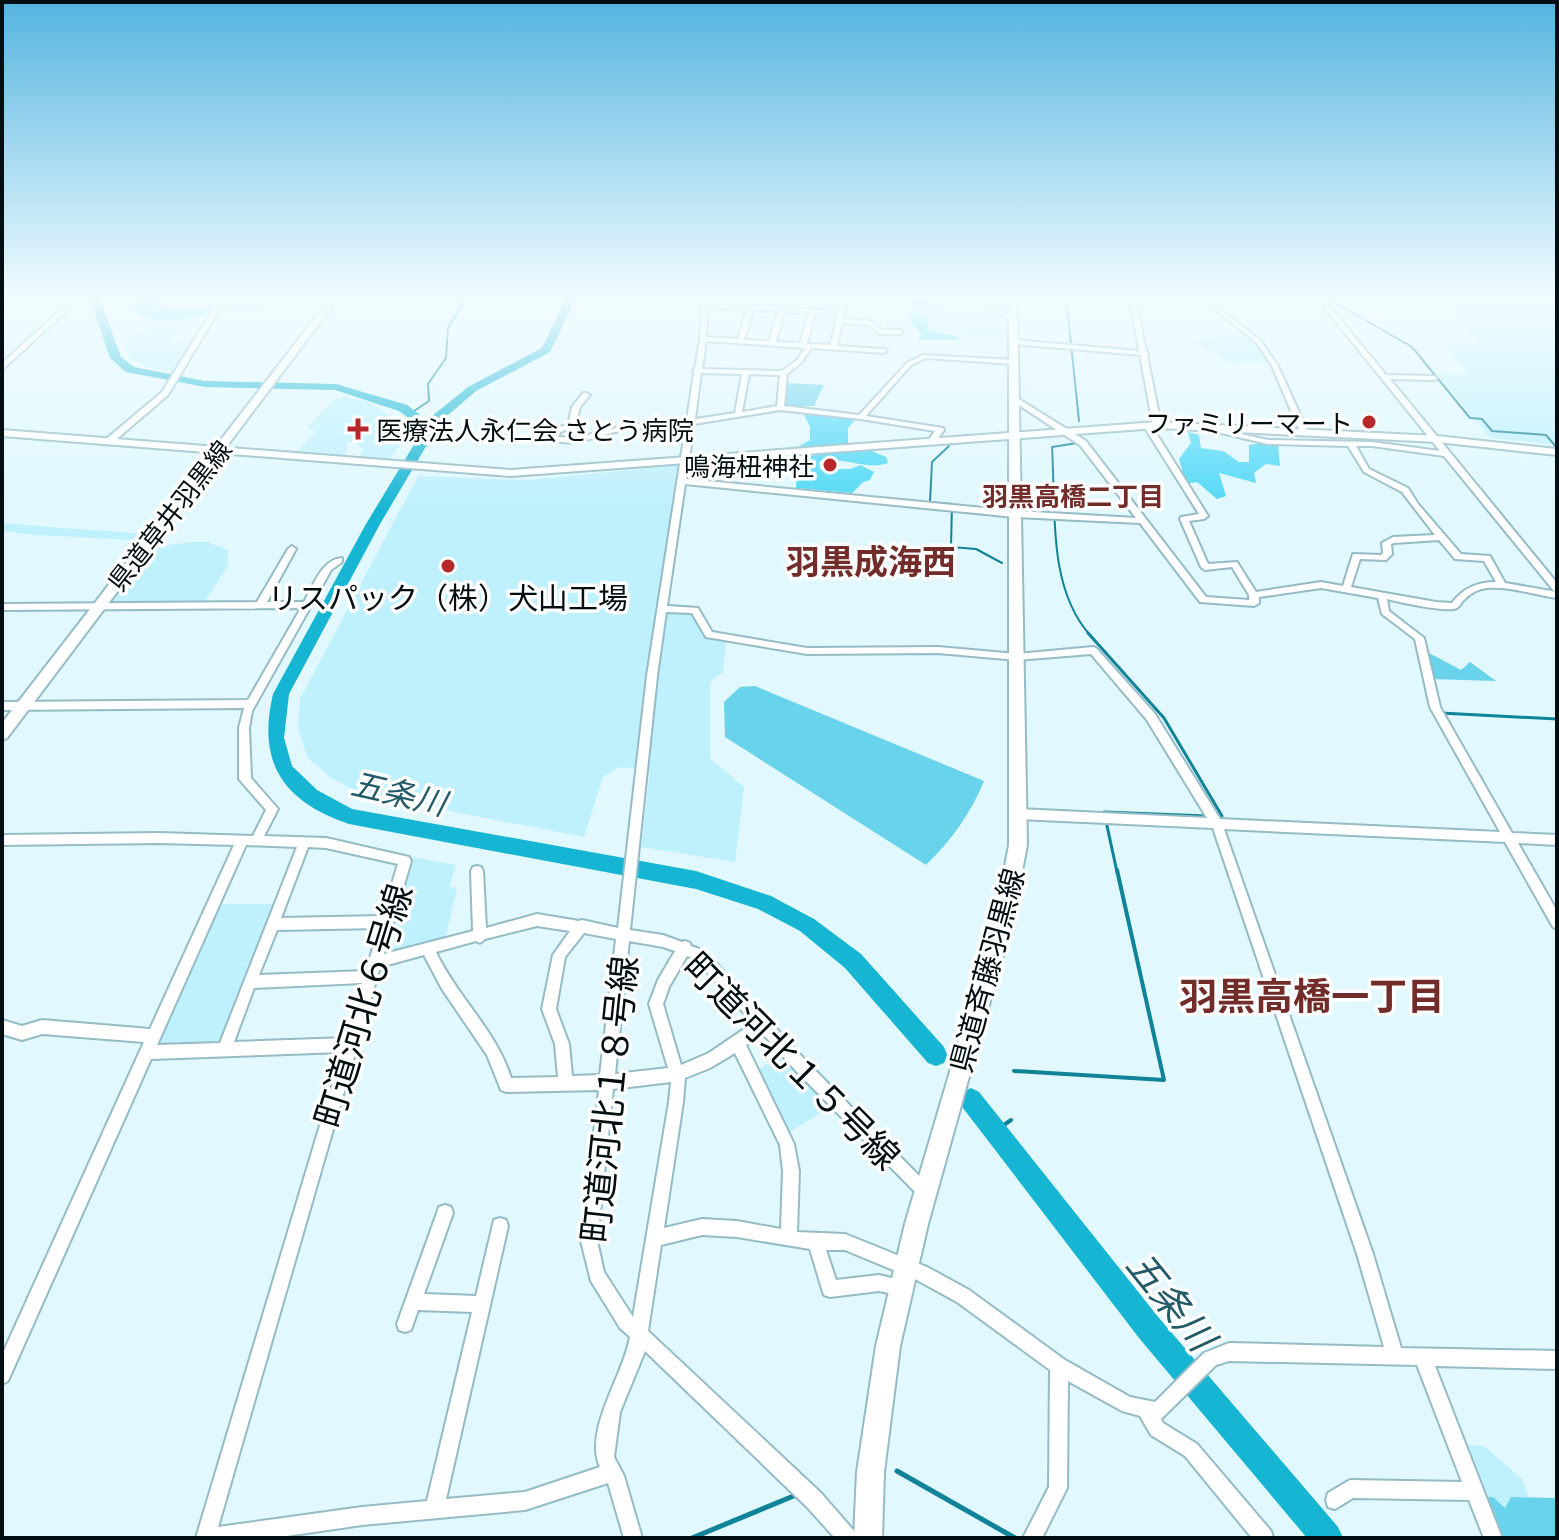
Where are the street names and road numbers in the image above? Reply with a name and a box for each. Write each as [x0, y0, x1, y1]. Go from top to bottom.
street label: 県道草井羽黒線 [101, 434, 237, 596]
street label: 県道斉藤羽黒線 [941, 864, 1031, 1076]
street label: 町道河北６号線 [305, 878, 419, 1132]
street label: 町道河北１５号線 [676, 943, 910, 1177]
street label: 町道河北１８号線 [572, 954, 644, 1244]

